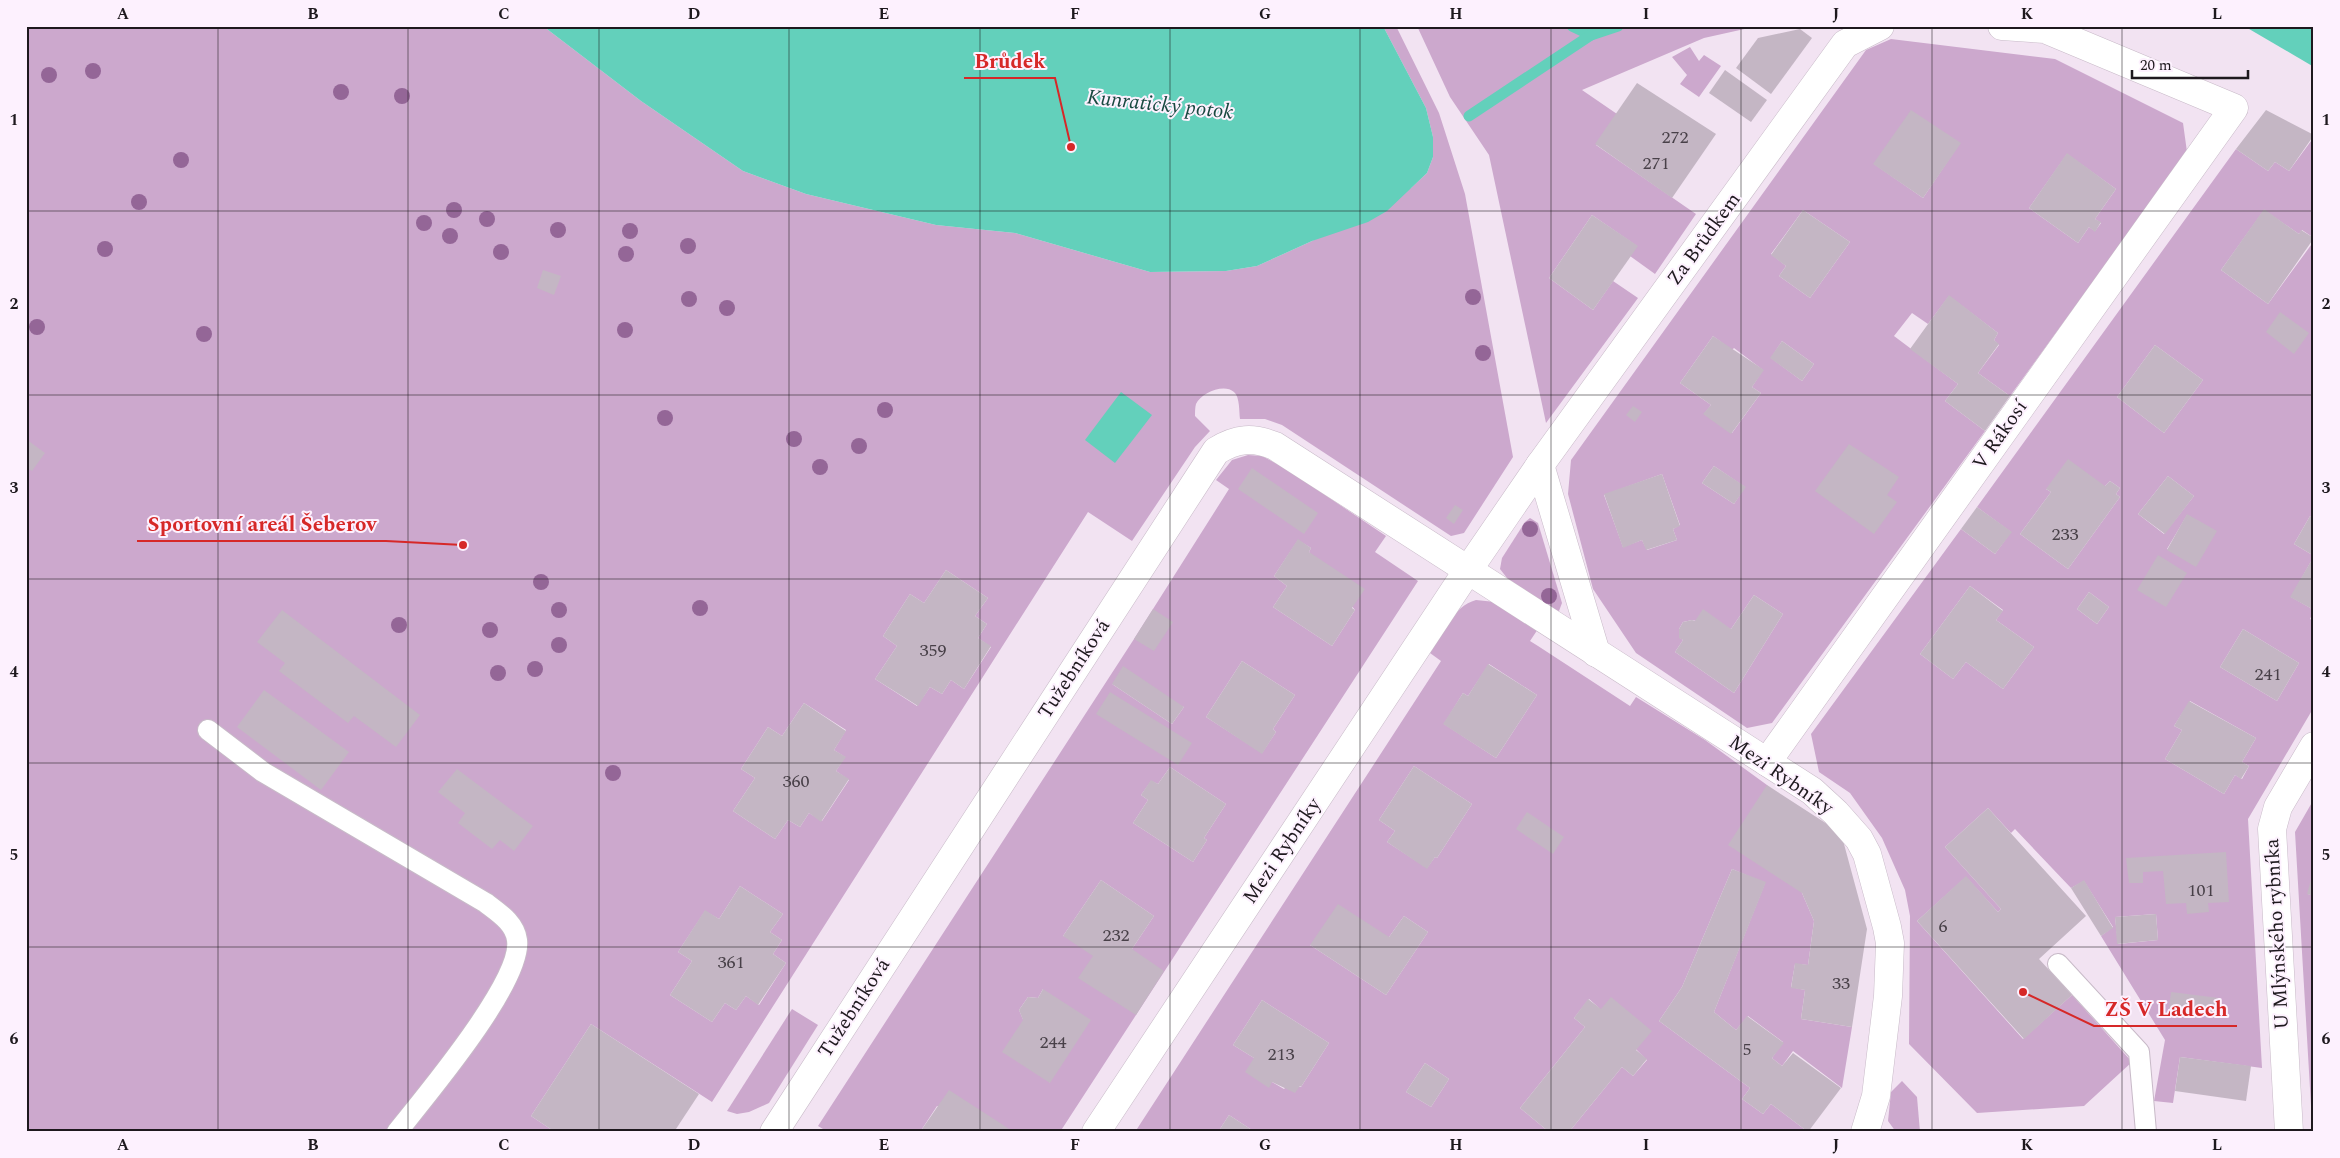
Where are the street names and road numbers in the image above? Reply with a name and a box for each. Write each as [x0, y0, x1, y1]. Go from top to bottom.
street label: Za Brůdkem [1660, 186, 1748, 292]
street label: V Rákosí [1965, 393, 2035, 476]
street label: Tužebníková [1030, 613, 1118, 725]
street label: Mezi Rybníky [1722, 728, 1841, 823]
street label: Mezi Rybníky [1235, 791, 1329, 910]
street label: U Mlýnského rybníka [2257, 838, 2297, 1030]
street label: Tužebníková [810, 952, 898, 1064]

